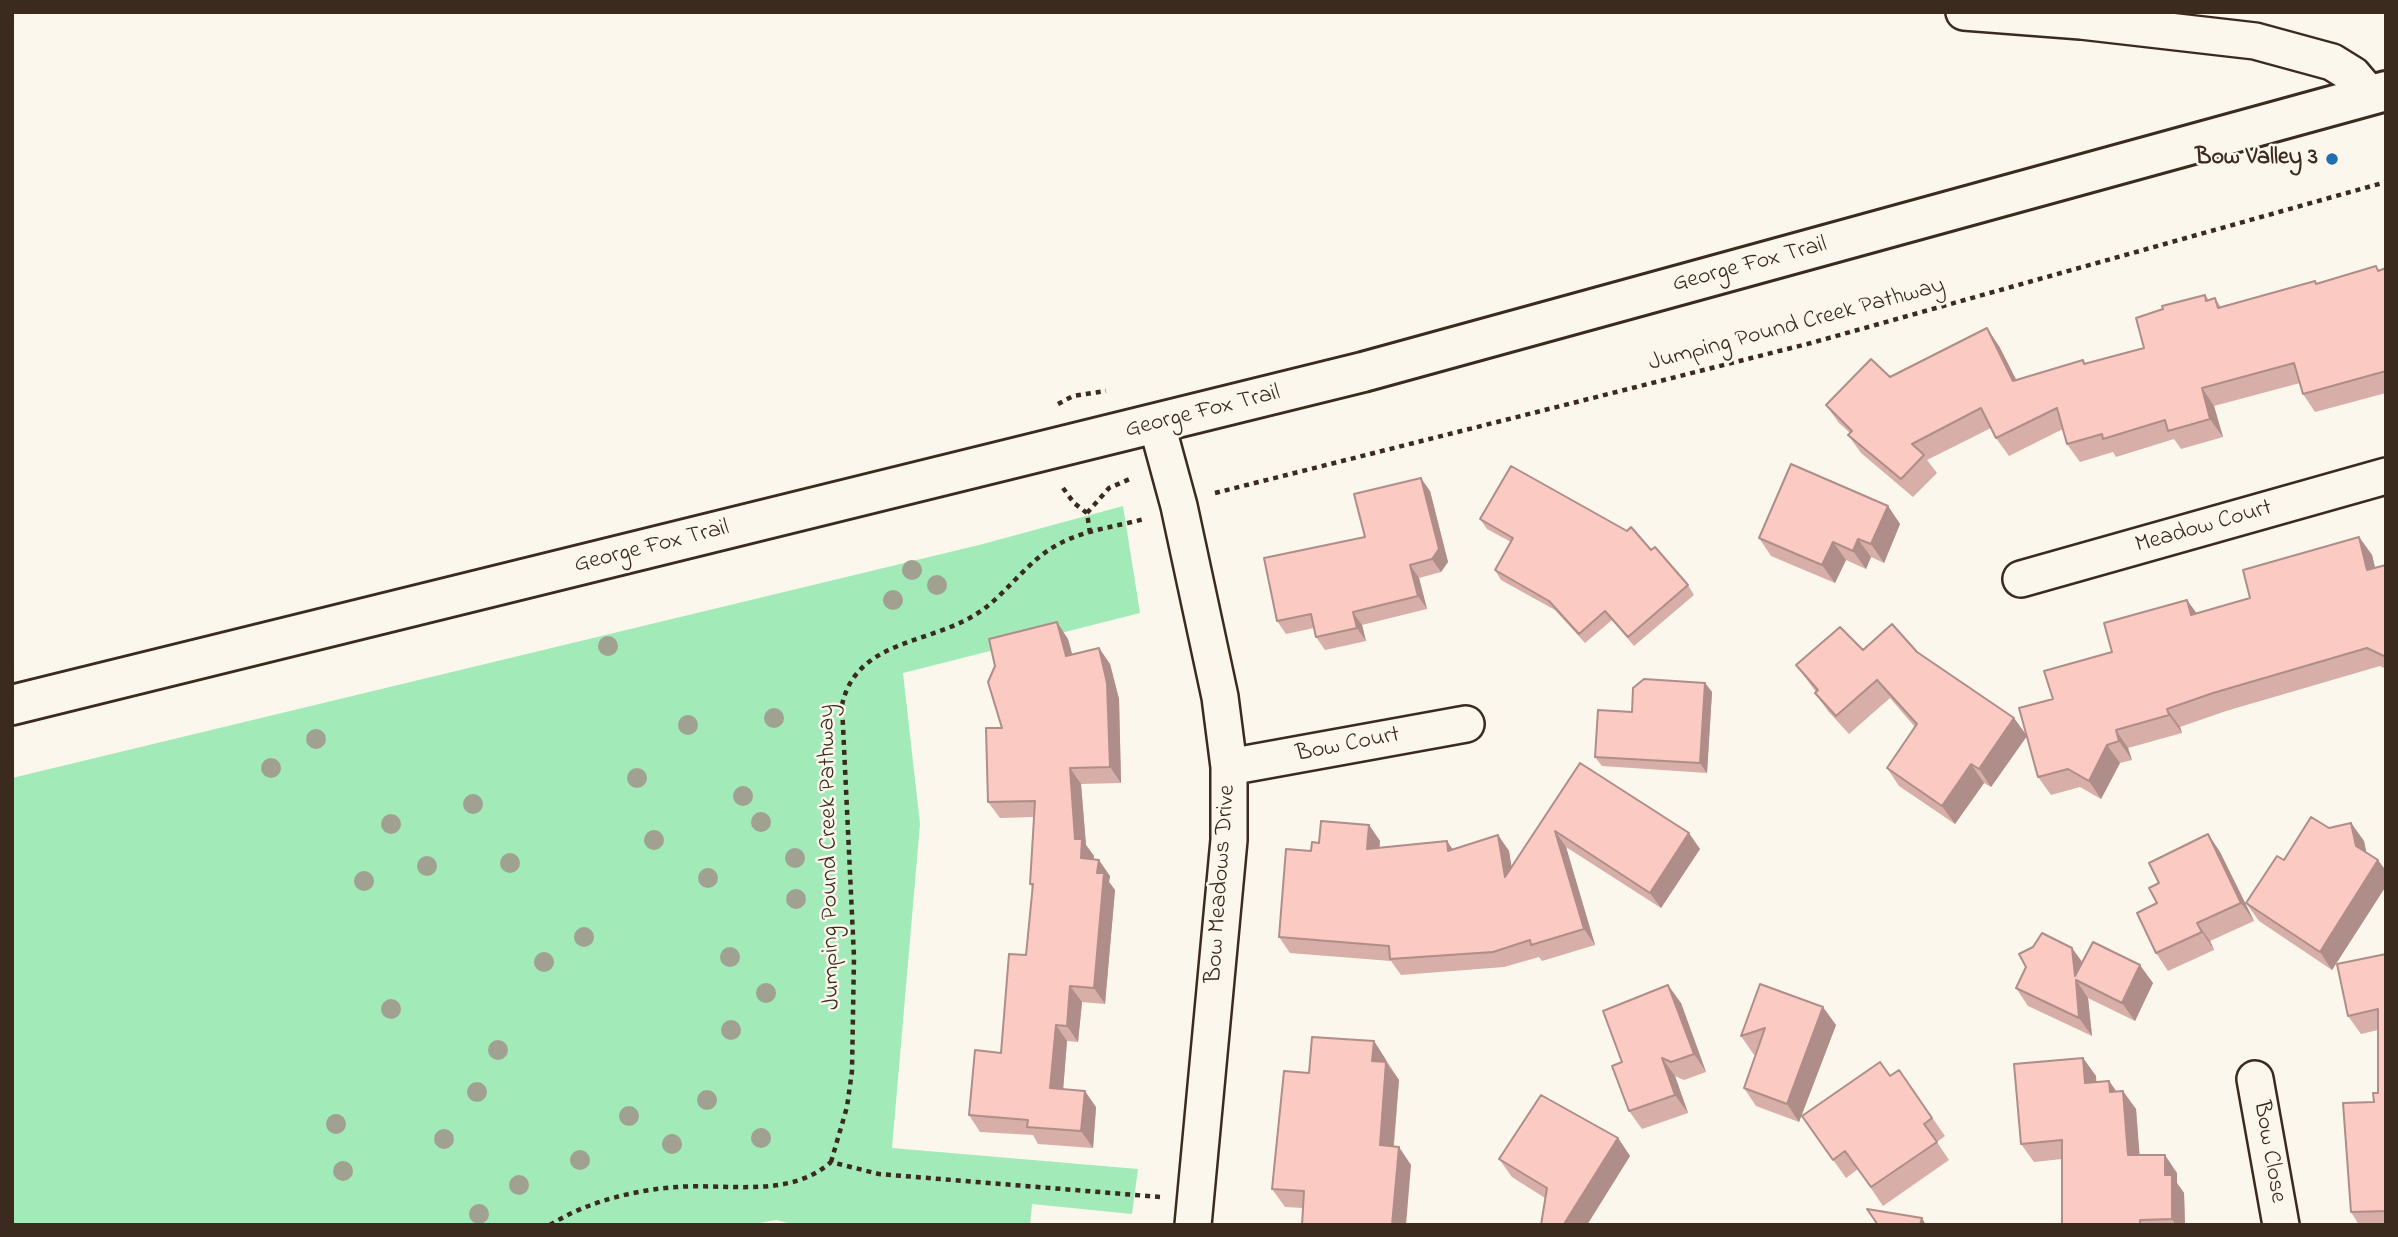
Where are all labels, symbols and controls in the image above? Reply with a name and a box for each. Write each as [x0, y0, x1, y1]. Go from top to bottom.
place label: Bow Valley 3 [2195, 145, 2318, 173]
marker: Bow Valley 3 [2324, 151, 2340, 167]
street label: George Fox Trail [1670, 232, 1830, 300]
street label: Jumping Pound Creek Pathway [1646, 273, 1948, 379]
street label: George Fox Trail [1123, 380, 1283, 446]
street label: Meadow Court [2132, 495, 2276, 561]
street label: George Fox Trail [572, 515, 732, 581]
street label: Jumping Pound Creek Pathway [814, 704, 848, 1010]
street label: Bow Court [1294, 722, 1402, 770]
street label: Bow Meadows Drive [1201, 784, 1243, 984]
street label: Bow Close [2245, 1099, 2291, 1205]

